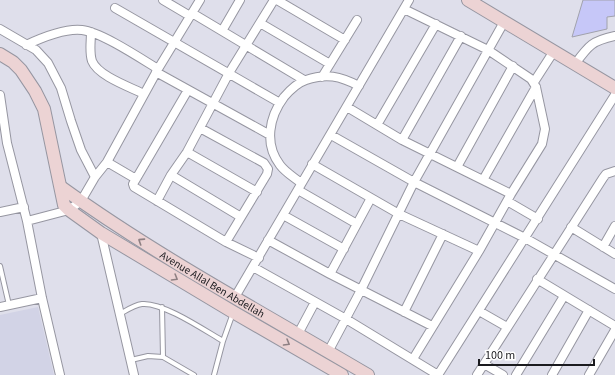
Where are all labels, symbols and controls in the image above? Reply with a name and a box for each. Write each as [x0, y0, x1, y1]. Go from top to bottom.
one-way arrow [139, 239, 146, 246]
street label: Avenue Allal Ben Abdellah [157, 248, 267, 321]
one-way arrow [171, 273, 178, 280]
one-way arrow [283, 339, 290, 346]
scale bar [479, 341, 594, 367]
text: 100 m [485, 347, 515, 364]

